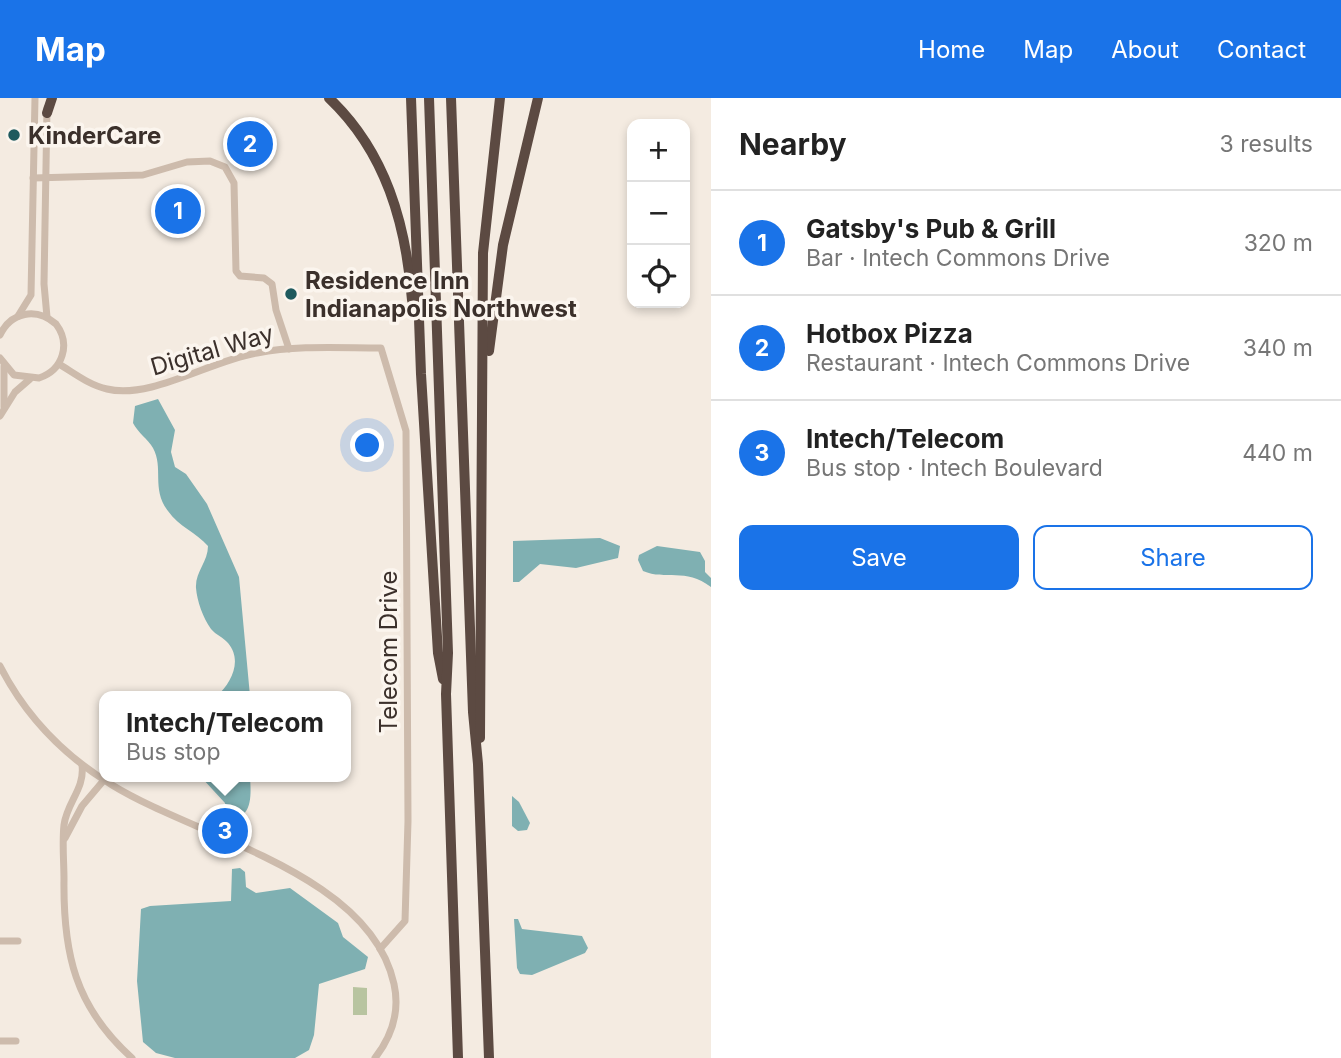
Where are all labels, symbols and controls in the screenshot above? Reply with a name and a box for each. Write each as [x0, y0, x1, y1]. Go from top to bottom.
text: Map [35, 29, 106, 69]
text: Home [918, 35, 985, 64]
text: Map [1023, 35, 1073, 64]
text: About [1111, 35, 1179, 64]
text: Contact [1217, 35, 1306, 64]
pin: 2 [227, 118, 273, 170]
map controls [627, 119, 690, 308]
button: + [627, 119, 690, 182]
place label: KinderCare [28, 121, 161, 150]
text: Nearby [739, 126, 847, 162]
marker: KinderCare [6, 127, 22, 143]
text: 3 results [1220, 130, 1313, 158]
button: − [627, 182, 690, 245]
pin: 1 [155, 185, 201, 237]
text: Gatsby's Pub & Grill [806, 213, 1056, 244]
text: 1 [757, 229, 767, 257]
text: 320 m [1244, 229, 1313, 257]
text: Bar · Intech Commons Drive [806, 244, 1110, 272]
button: locate [627, 245, 690, 308]
place label: Residence Inn Indianapolis Northwest [305, 266, 577, 323]
marker: Residence Inn Indianapolis Northwest [283, 286, 299, 302]
text: Hotbox Pizza [806, 318, 973, 349]
street label: Digital Way [147, 319, 277, 381]
text: 2 [755, 334, 769, 362]
text: 340 m [1243, 334, 1313, 362]
text: Restaurant · Intech Commons Drive [806, 349, 1190, 377]
text: Intech/Telecom [806, 423, 1004, 454]
your location [350, 428, 384, 462]
text: 3 [755, 439, 769, 467]
text: 440 m [1242, 439, 1313, 467]
text: Bus stop · Intech Boulevard [806, 454, 1103, 482]
button: Save [739, 525, 1019, 590]
button: Share [1033, 525, 1313, 590]
street label: Telecom Drive [374, 571, 403, 733]
popup [99, 691, 351, 782]
text: Intech/Telecom [126, 707, 324, 738]
text: Bus stop [126, 738, 221, 766]
pin: 3 [202, 805, 248, 857]

